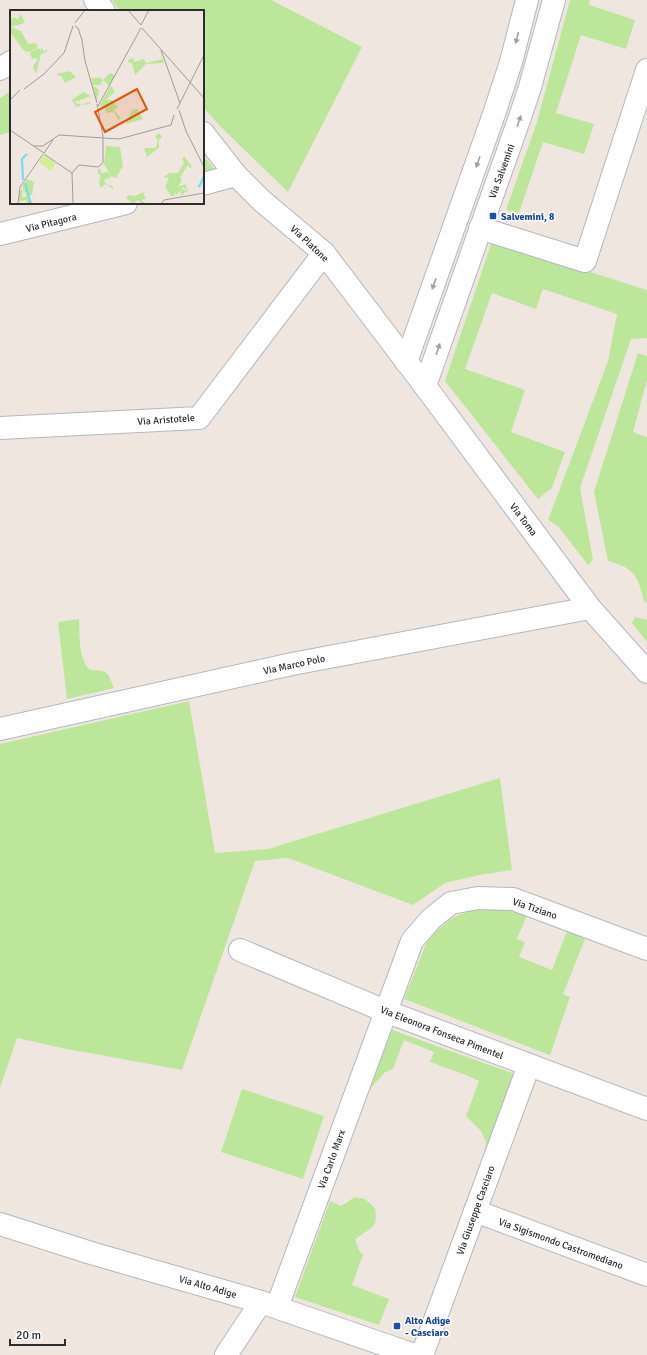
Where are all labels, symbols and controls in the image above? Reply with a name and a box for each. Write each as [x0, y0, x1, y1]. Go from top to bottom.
inset map [10, 10, 204, 204]
one-way arrow [514, 32, 520, 44]
one-way arrow [516, 115, 522, 127]
street label: Via Salvemini [486, 142, 517, 200]
one-way arrow [474, 156, 480, 168]
street label: Via Pitagora [25, 211, 78, 235]
marker: Salvemini, 8 [488, 211, 498, 221]
place label: Salvemini, 8 [501, 211, 555, 223]
street label: Via Platone [288, 223, 331, 265]
one-way arrow [431, 278, 437, 290]
one-way arrow [435, 343, 441, 355]
street label: Via Aristotele [137, 412, 195, 428]
street label: Via Toma [507, 501, 539, 538]
street label: Via Marco Polo [262, 653, 326, 677]
street label: Via Tiziano [511, 896, 559, 922]
street label: Via Eleonora Fonseca Pimentel [378, 1004, 505, 1062]
street label: Via Carlo Marx [316, 1128, 348, 1191]
street label: Via Giuseppe Casciaro [454, 1164, 498, 1257]
street label: Via Sigismondo Castromediano [497, 1216, 625, 1272]
street label: Via Alto Adige [177, 1273, 238, 1301]
place label: Alto Adige - Casciaro [405, 1315, 450, 1339]
scale bar [10, 1321, 65, 1347]
marker: Alto Adige - Casciaro [392, 1321, 402, 1331]
text: 20 m [16, 1328, 41, 1343]

